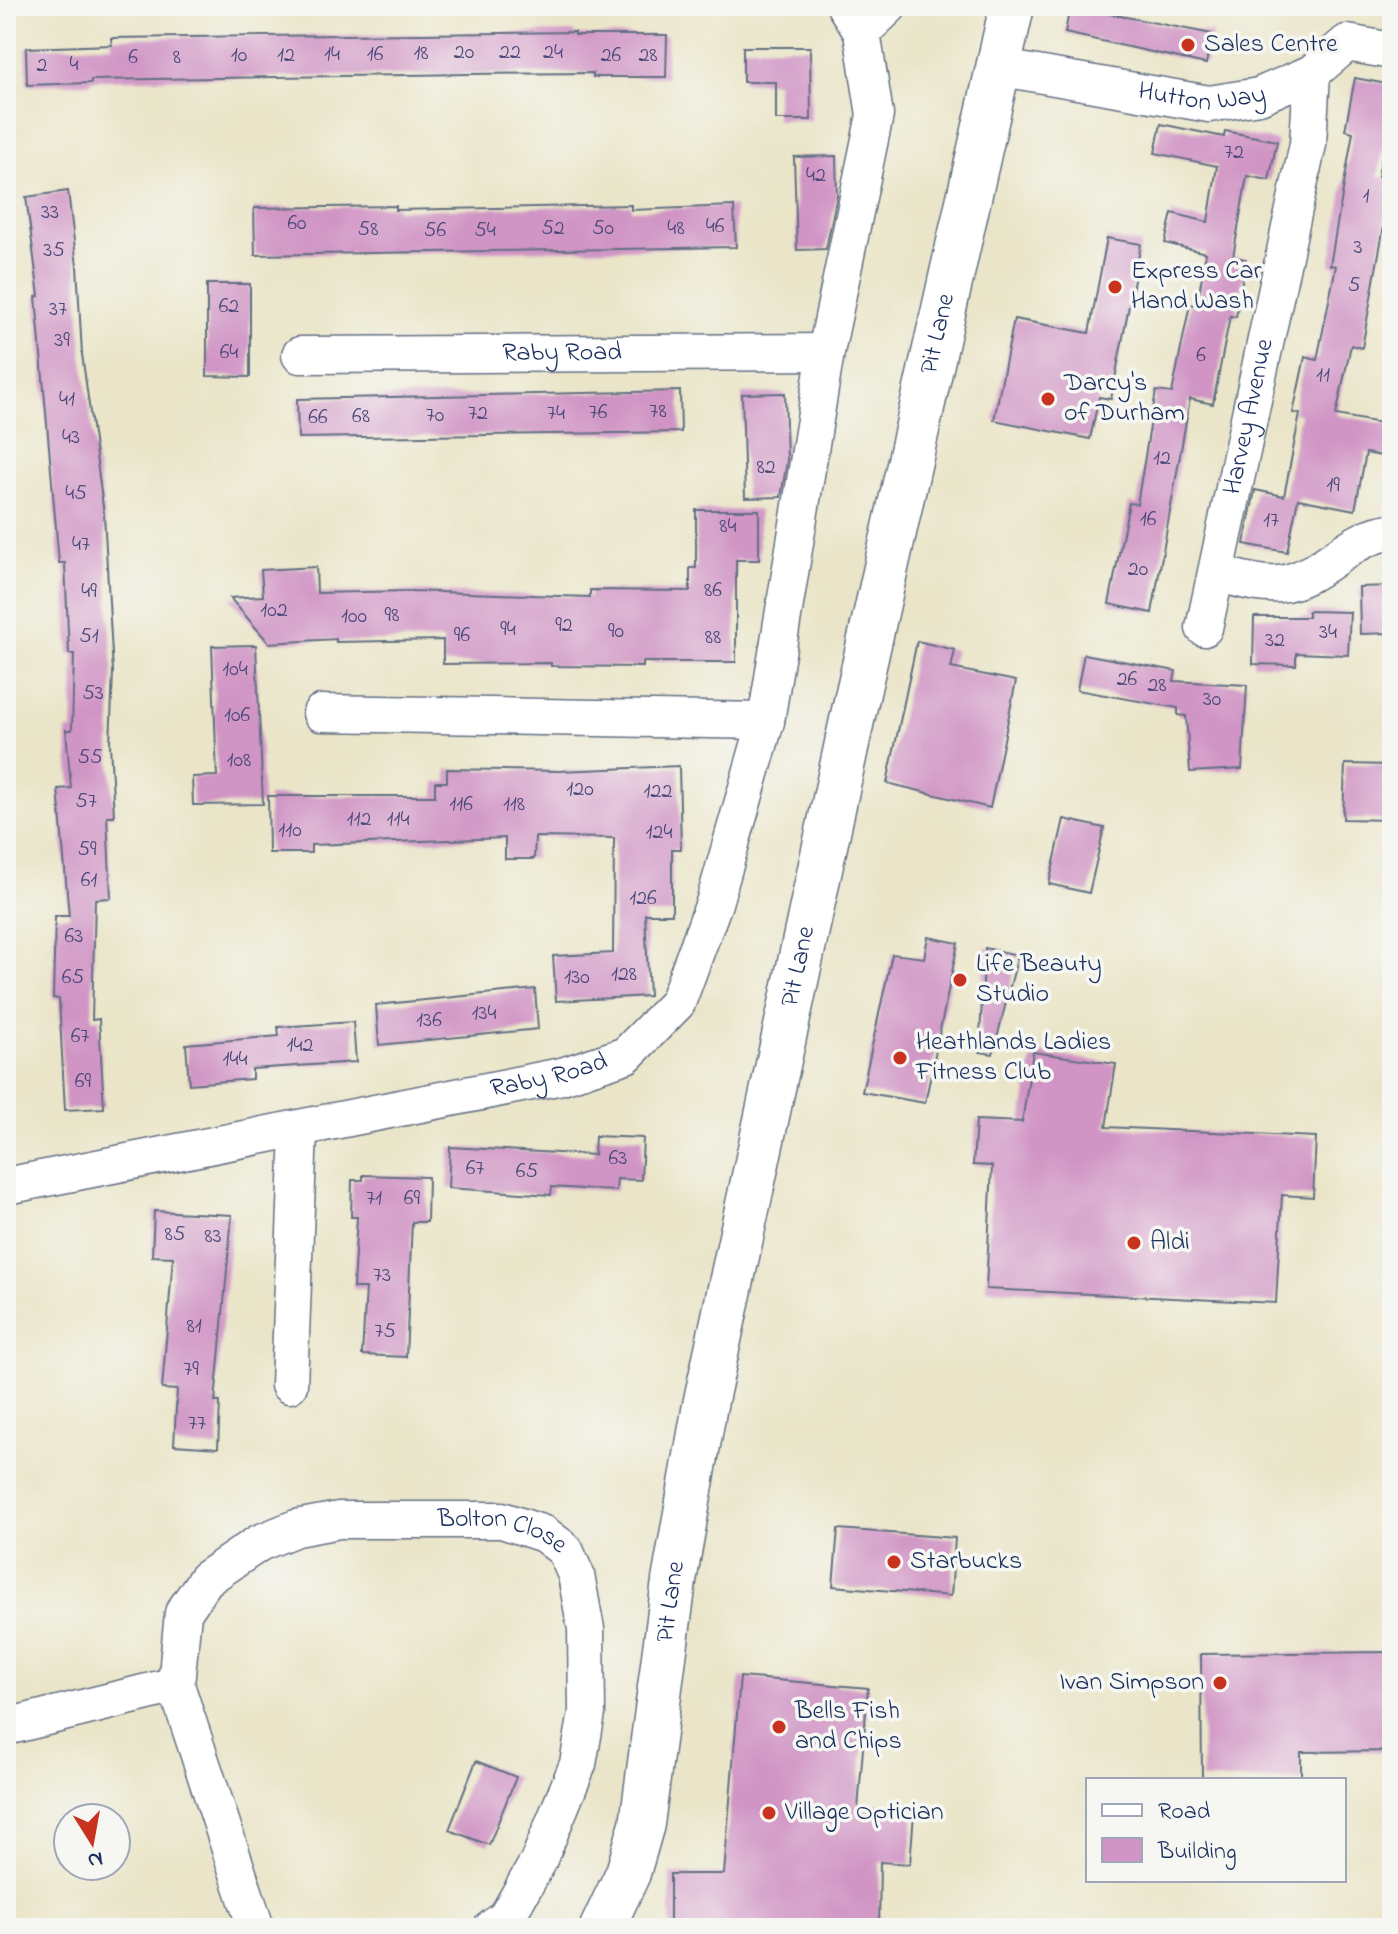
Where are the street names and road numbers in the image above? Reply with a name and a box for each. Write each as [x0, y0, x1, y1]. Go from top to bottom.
street label: Hutton Way [1135, 73, 1269, 123]
street label: Pit Lane [911, 289, 966, 378]
street label: Raby Road [502, 334, 622, 373]
street label: Harvey Avenue [1214, 335, 1285, 498]
street label: Pit Lane [772, 922, 826, 1010]
street label: Raby Road [487, 1043, 613, 1109]
street label: Bolton Close [436, 1501, 575, 1564]
street label: Pit Lane [647, 1558, 696, 1645]

